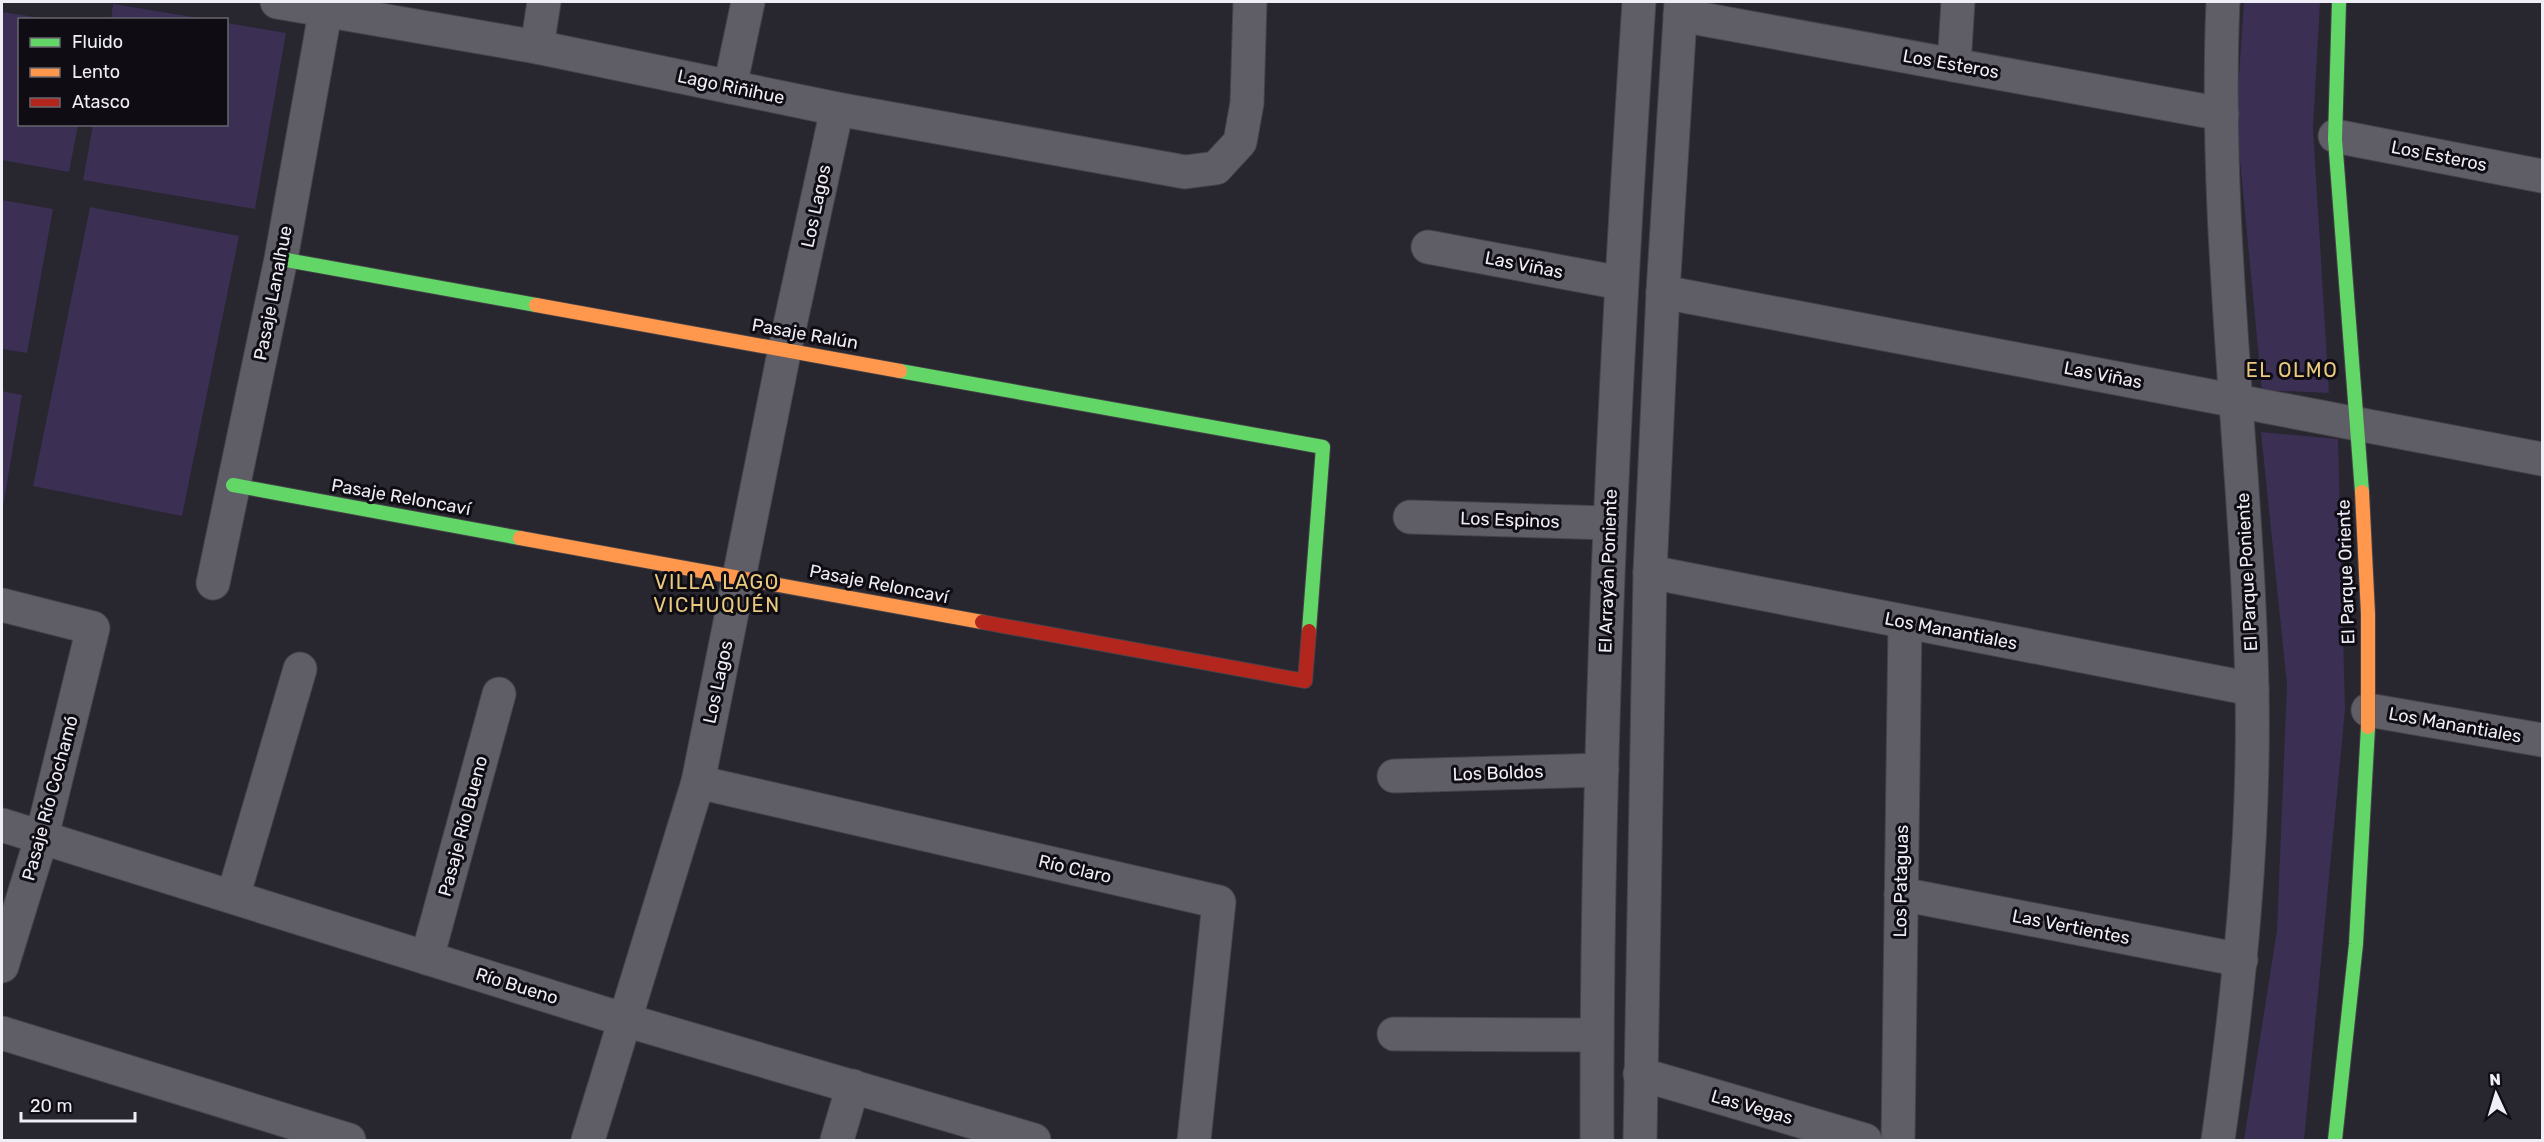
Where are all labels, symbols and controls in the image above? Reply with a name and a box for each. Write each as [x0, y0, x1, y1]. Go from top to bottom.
legend [18, 18, 228, 126]
text: Fluido [72, 31, 123, 53]
street label: Los Esteros [1901, 45, 2001, 83]
text: Lento [72, 61, 120, 83]
street label: Lago Riñihue [675, 65, 787, 109]
text: Atasco [72, 91, 130, 113]
street label: Los Esteros [2389, 136, 2489, 176]
street label: Los Lagos [796, 163, 836, 249]
street label: Pasaje Lanalhue [249, 224, 297, 362]
street label: Las Viñas [1483, 247, 1565, 283]
street label: Pasaje Ralún [750, 314, 860, 354]
street label: Las Viñas [2062, 357, 2144, 393]
district label: EL OLMO [2246, 358, 2338, 382]
street label: Pasaje Reloncaví [330, 474, 474, 520]
street label: El Arrayán Poniente [1594, 488, 1622, 654]
street label: El Parque Poniente [2232, 492, 2262, 652]
street label: El Parque Oriente [2332, 499, 2360, 645]
street label: Los Espinos [1460, 507, 1560, 533]
street label: Pasaje Reloncaví [808, 560, 952, 609]
district label: VILLA LAGO VICHUQUÉN [653, 570, 781, 617]
street label: Los Manantiales [1883, 607, 2019, 655]
street label: Los Lagos [698, 639, 738, 725]
street label: Los Manantiales [2387, 702, 2523, 748]
street label: Pasaje Río Cochamó [17, 713, 83, 883]
street label: Pasaje Río Bueno [434, 753, 492, 899]
street label: Los Boldos [1452, 760, 1544, 786]
street label: Los Pataguas [1889, 824, 1913, 938]
street label: Río Claro [1036, 850, 1114, 888]
street label: Las Vertientes [2010, 905, 2132, 949]
street label: Río Bueno [473, 963, 561, 1009]
north arrow [2466, 1064, 2526, 1124]
text: N [2489, 1070, 2501, 1089]
scale bar [21, 1085, 135, 1123]
street label: Las Vegas [1709, 1085, 1795, 1129]
text: 20 m [30, 1095, 72, 1117]

